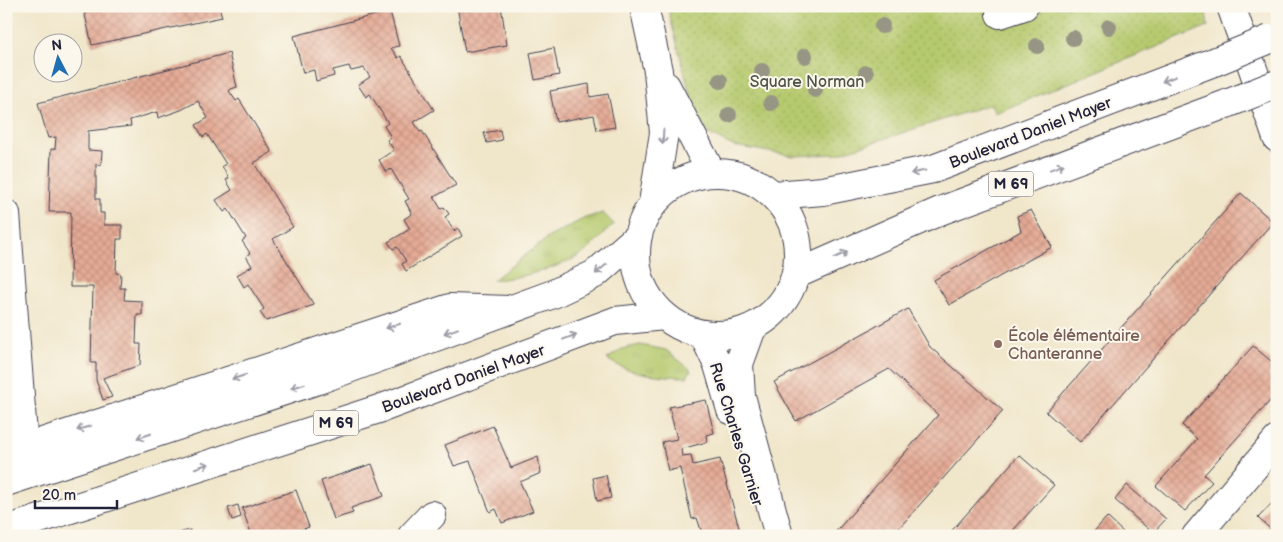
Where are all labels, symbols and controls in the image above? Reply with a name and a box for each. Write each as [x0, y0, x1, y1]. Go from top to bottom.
north arrow [32, 32, 82, 82]
text: N [51, 37, 63, 55]
park label: Square Norman [750, 73, 864, 92]
one-way arrow [1162, 75, 1177, 84]
street label: Boulevard Daniel Mayer [947, 94, 1115, 173]
one-way arrow [659, 129, 668, 145]
one-way arrow [1049, 162, 1064, 171]
one-way arrow [911, 168, 927, 178]
road number: M 69 [988, 172, 1034, 196]
one-way arrow [833, 249, 848, 259]
one-way arrow [594, 263, 607, 274]
one-way arrow [385, 322, 401, 332]
place label: École élémentaire Chanteranne [1008, 325, 1140, 364]
one-way arrow [444, 327, 459, 336]
one-way arrow [562, 332, 578, 341]
marker: École élémentaire Chanteranne [992, 338, 1004, 350]
street label: Boulevard Daniel Mayer [379, 341, 548, 418]
street label: Rue Charles Garnier [705, 360, 767, 509]
one-way arrow [231, 373, 247, 382]
one-way arrow [291, 382, 307, 391]
road number: M 69 [314, 410, 358, 436]
one-way arrow [77, 424, 93, 433]
one-way arrow [136, 432, 152, 442]
one-way arrow [194, 461, 210, 470]
scale bar [35, 477, 118, 509]
text: 20 m [42, 486, 76, 505]

